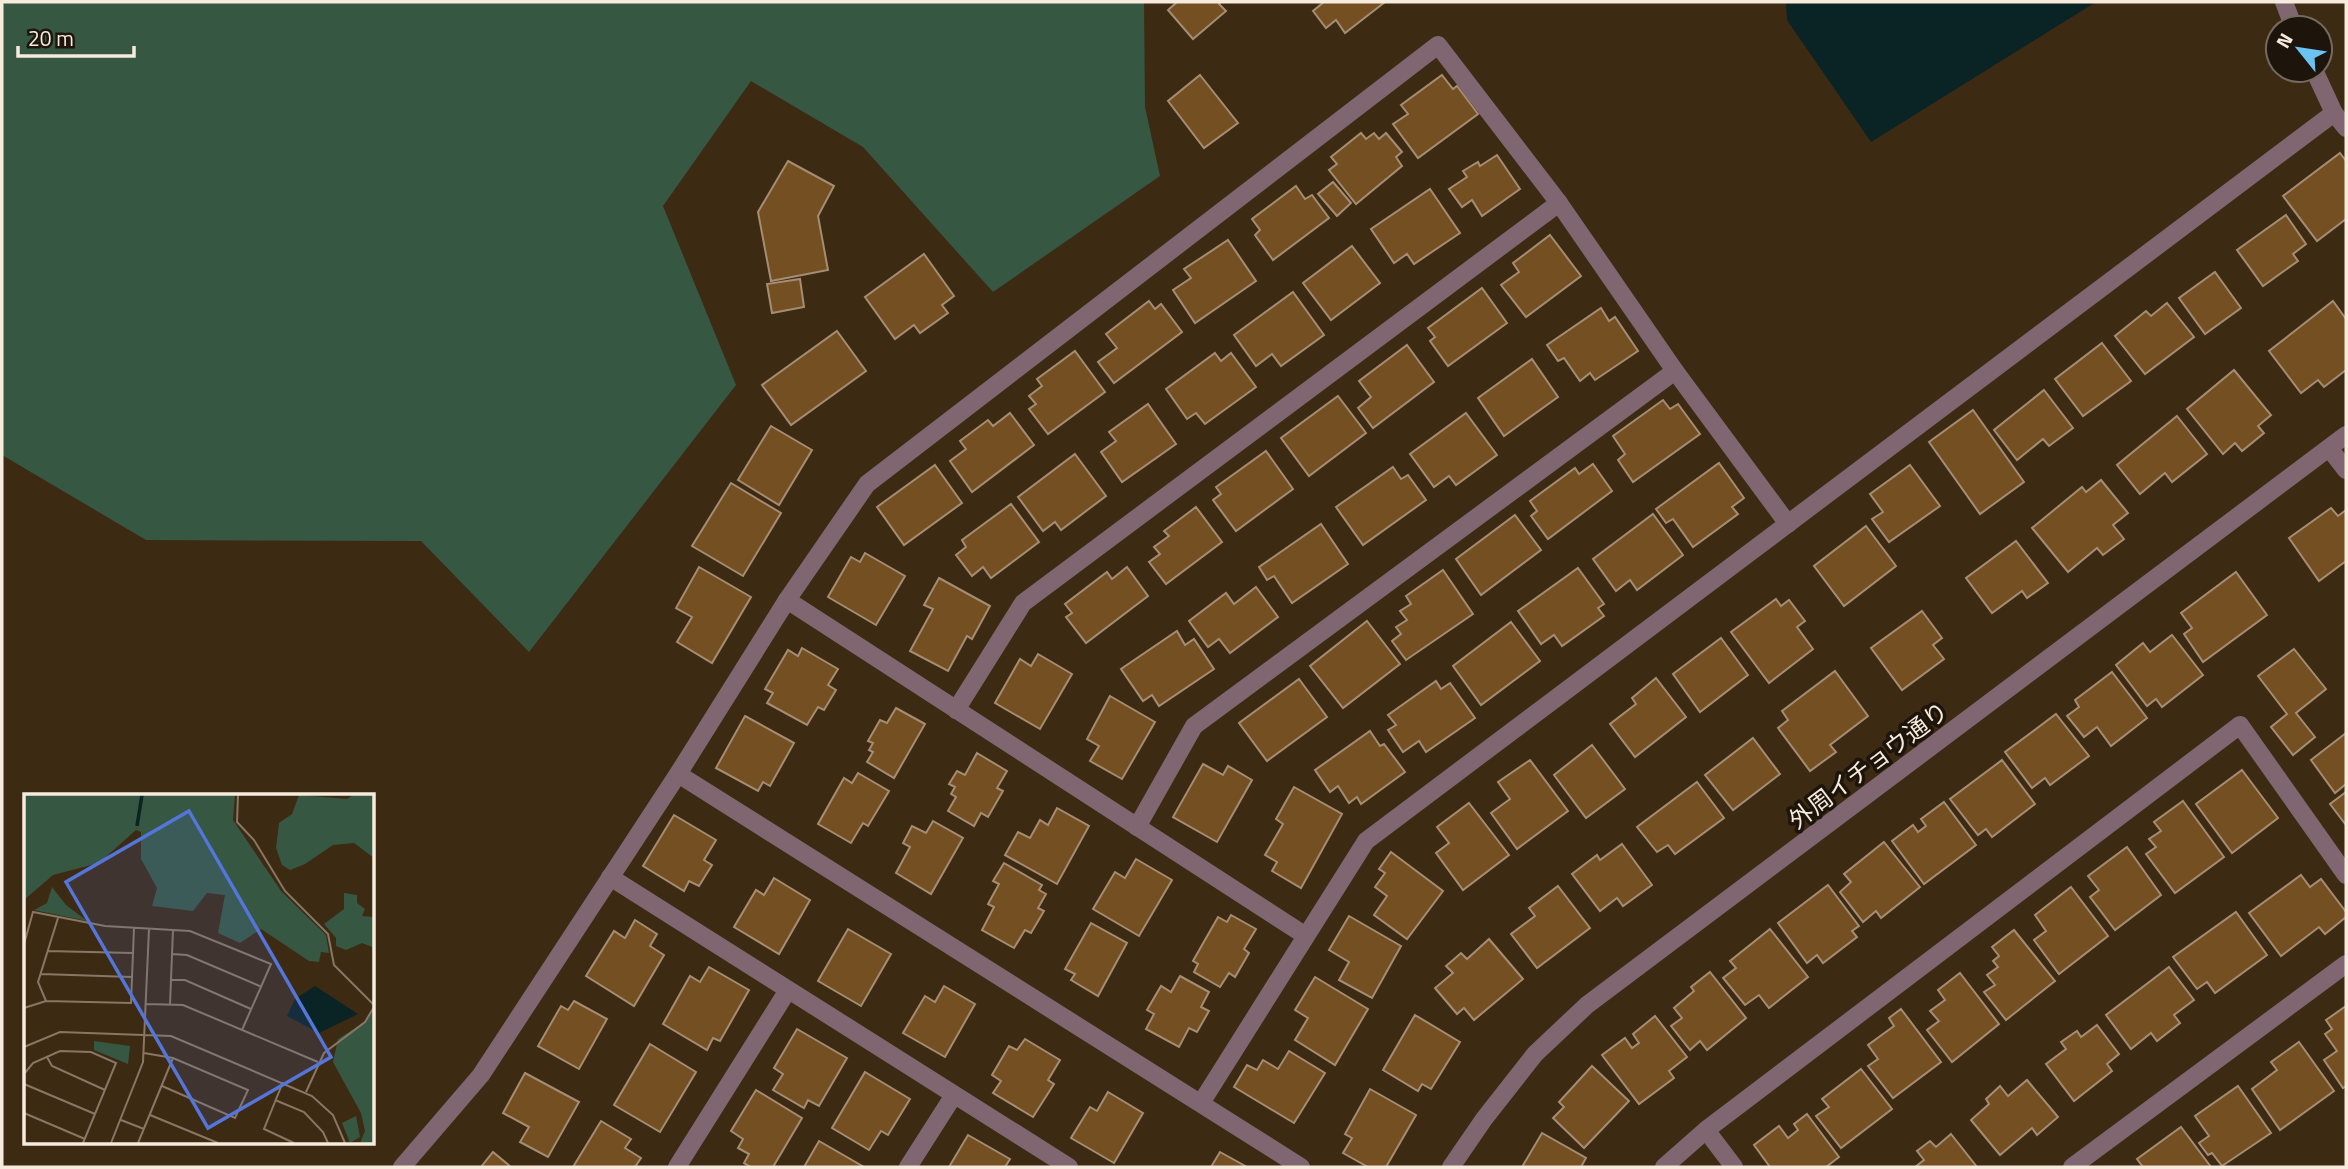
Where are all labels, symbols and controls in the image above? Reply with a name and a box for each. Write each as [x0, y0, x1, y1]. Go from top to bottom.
scale bar [18, 14, 133, 58]
north arrow [2264, 14, 2334, 84]
text: 20 m [28, 22, 74, 54]
text: N [2268, 27, 2300, 53]
street label: 外周イチョウ通り [1780, 693, 1956, 837]
inset map [24, 794, 374, 1144]

